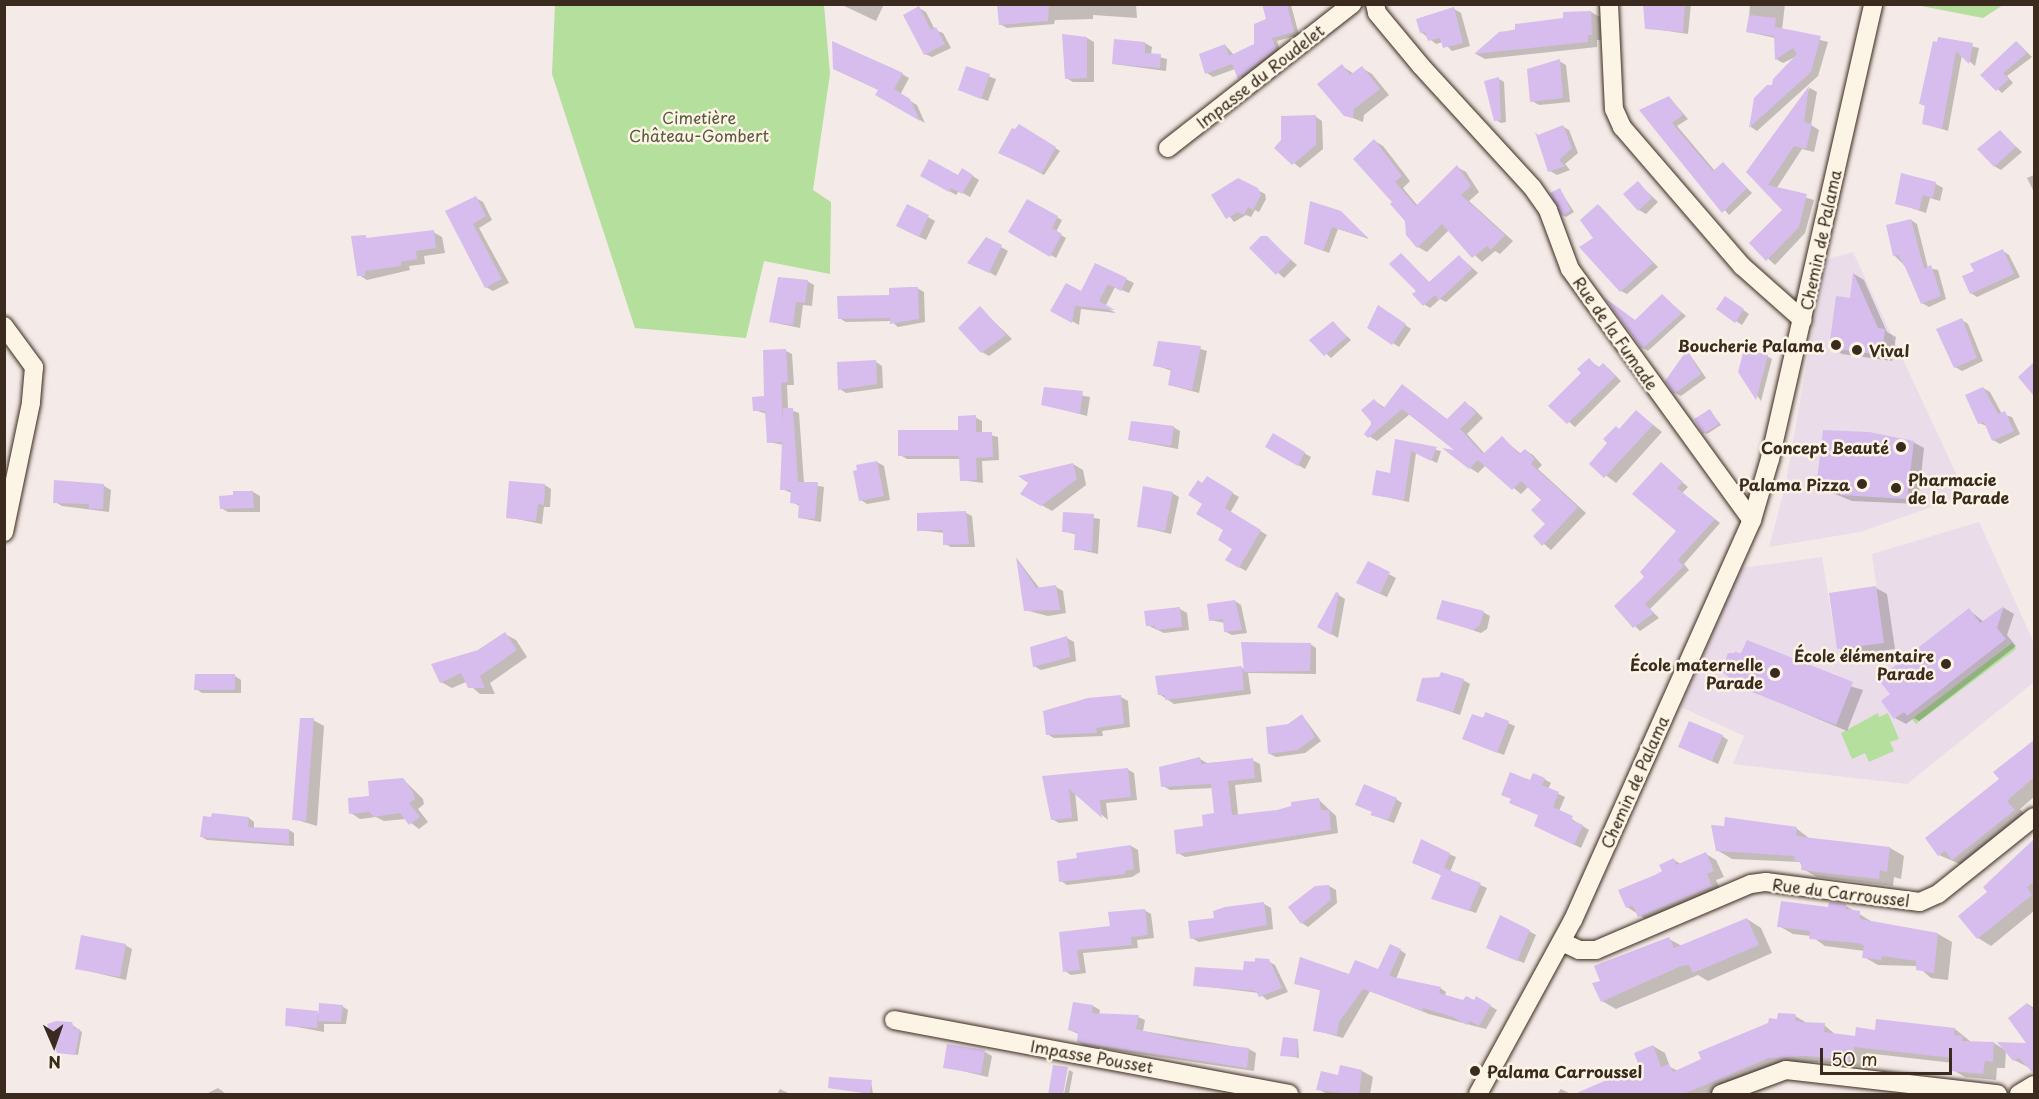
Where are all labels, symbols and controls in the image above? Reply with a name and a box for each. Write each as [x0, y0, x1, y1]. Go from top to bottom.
street label: Impasse du Roudelet [1192, 20, 1328, 132]
park label: Cimetière Château-Gombert [629, 107, 769, 145]
street label: Chemin de Palama [1796, 167, 1844, 313]
street label: Rue de la Fumade [1569, 271, 1663, 395]
place label: Boucherie Palama [1677, 335, 1824, 355]
marker: Boucherie Palama [1829, 338, 1843, 352]
place label: Vival [1869, 340, 1909, 360]
marker: Vival [1850, 343, 1864, 357]
place label: Concept Beauté [1760, 437, 1889, 457]
marker: Concept Beauté [1894, 440, 1908, 454]
place label: Pharmacie de la Parade [1908, 469, 2010, 507]
place label: Palama Pizza [1739, 474, 1850, 494]
marker: Palama Pizza [1855, 477, 1869, 491]
marker: Pharmacie de la Parade [1889, 481, 1903, 495]
place label: École élémentaire Parade [1792, 645, 1934, 683]
place label: École maternelle Parade [1629, 654, 1763, 692]
marker: École élémentaire Parade [1939, 657, 1953, 671]
marker: École maternelle Parade [1768, 666, 1782, 680]
street label: Chemin de Palama [1596, 712, 1672, 852]
street label: Rue du Carroussel [1770, 874, 1912, 910]
north arrow [24, 1015, 84, 1075]
street label: Impasse Pousset [1029, 1036, 1155, 1076]
scale bar [1823, 1036, 1955, 1074]
text: 50 m [1831, 1045, 1878, 1072]
text: N [48, 1051, 61, 1075]
place label: Palama Carroussel [1487, 1061, 1642, 1081]
marker: Palama Carroussel [1468, 1064, 1482, 1078]

